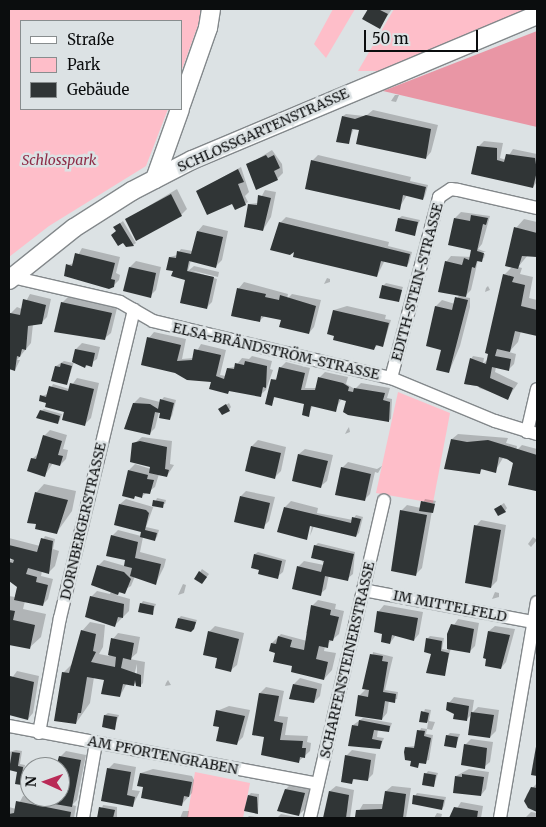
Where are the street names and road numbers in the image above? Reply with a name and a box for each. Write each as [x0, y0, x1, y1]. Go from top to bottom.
street label: SCHLOSSGARTENSTRASSE [175, 84, 351, 176]
street label: EDITH-STEIN-STRASSE [388, 201, 446, 363]
street label: ELSA-BRÄNDSTRÖM-STRASSE [171, 319, 381, 383]
street label: DORNBERGERSTRASSE [57, 441, 109, 601]
street label: SCHARFENSTEINERSTRASSE [316, 560, 378, 760]
street label: IM MITTELFELD [392, 587, 508, 625]
street label: AM PFORTENGRABEN [86, 732, 240, 778]

